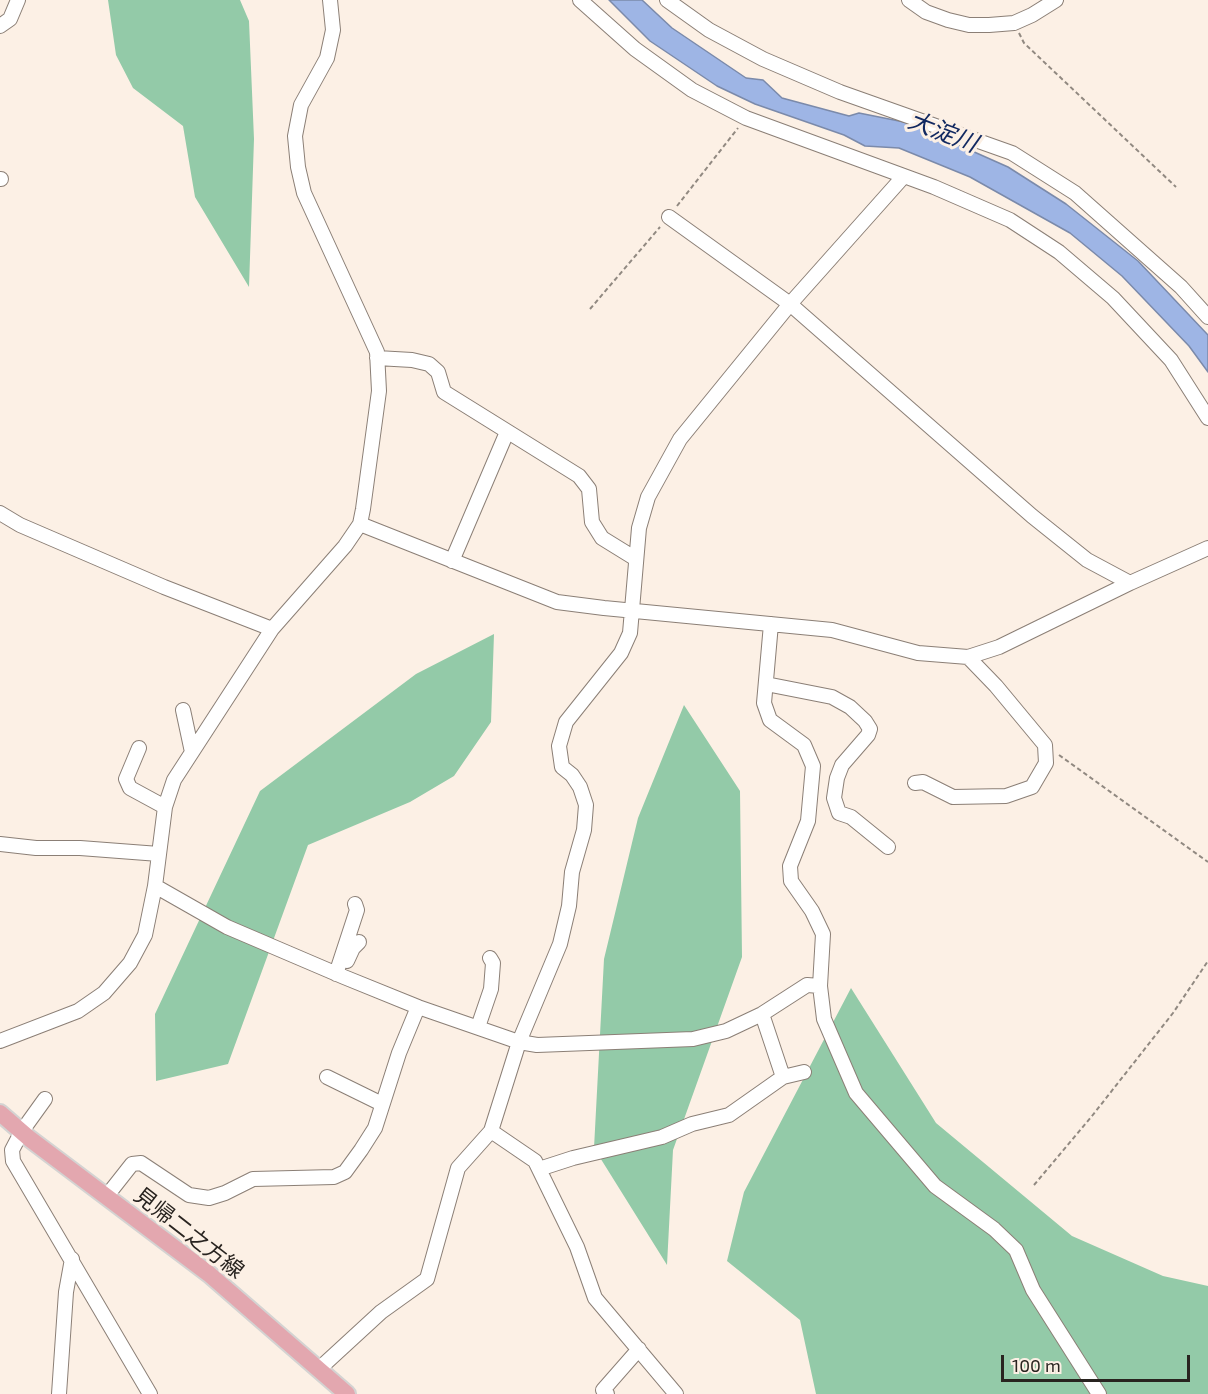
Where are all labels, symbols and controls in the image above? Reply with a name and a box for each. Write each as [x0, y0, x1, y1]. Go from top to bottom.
water label: 大淀川 [904, 106, 982, 158]
street label: 見帰二之方線 [129, 1182, 249, 1284]
scale bar [1004, 1343, 1193, 1381]
text: 100 m [1012, 1354, 1061, 1376]

